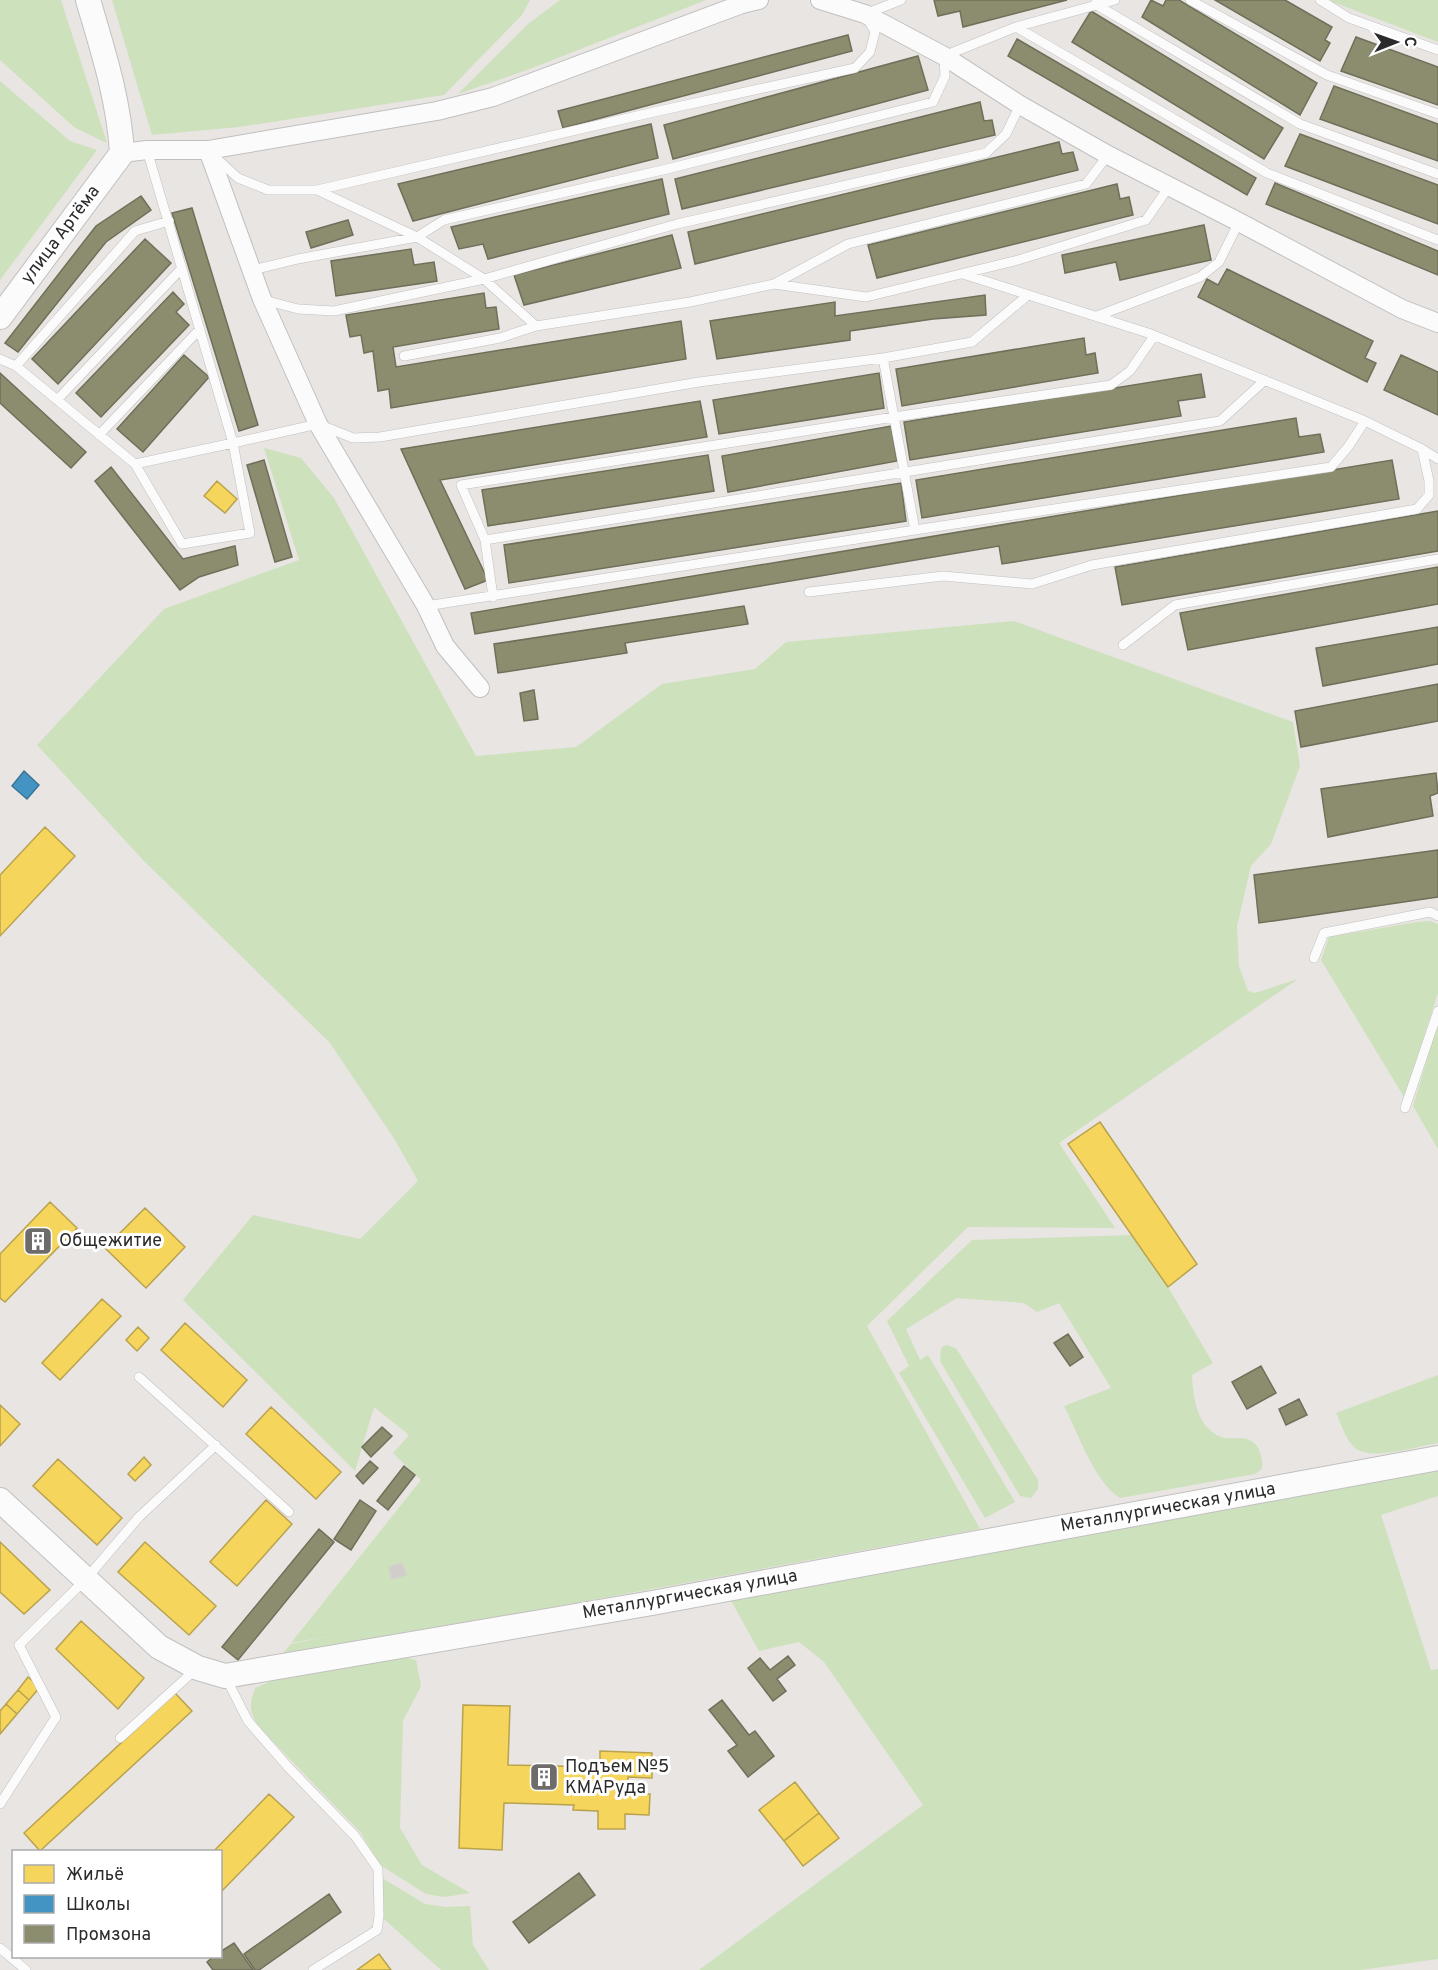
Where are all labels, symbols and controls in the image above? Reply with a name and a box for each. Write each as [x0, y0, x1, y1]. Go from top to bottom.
north arrow [1366, 12, 1426, 72]
text: С [1399, 36, 1419, 47]
street label: улица Артёма [16, 181, 106, 289]
building icon: Общежитие [22, 1225, 54, 1257]
place label: Общежитие [59, 1230, 162, 1253]
street label: Металлургическая улица [1059, 1478, 1277, 1538]
street label: Металлургическая улица [581, 1565, 799, 1625]
place label: Подъем №5 КМАРуда [565, 1756, 669, 1800]
building icon: Подъем №5 КМАРуда [528, 1761, 560, 1793]
legend [12, 1850, 222, 1958]
text: Жильё [66, 1864, 124, 1887]
text: Школы [66, 1894, 130, 1917]
text: Промзона [66, 1924, 151, 1947]

